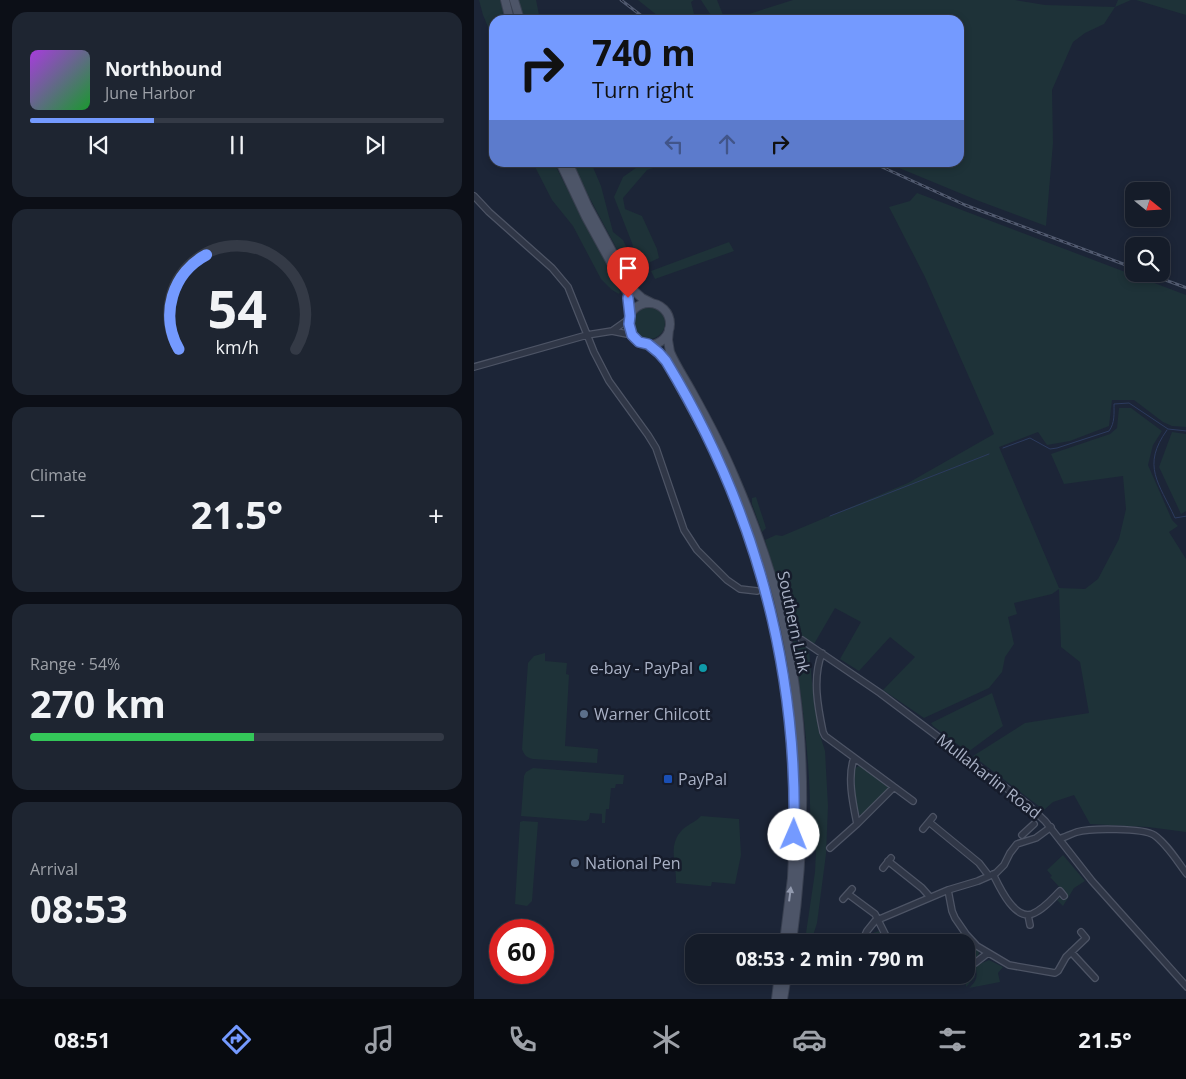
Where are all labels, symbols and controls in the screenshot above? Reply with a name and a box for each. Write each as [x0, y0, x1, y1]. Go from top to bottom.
text: 740 m [592, 29, 696, 76]
icon: right [509, 35, 574, 100]
text: Northbound [105, 56, 222, 82]
text: Turn right [592, 74, 694, 104]
text: June Harbor [105, 82, 195, 104]
icon: left [660, 130, 688, 158]
icon: ahead [713, 130, 741, 158]
icon: right [766, 130, 794, 158]
icon: previous [85, 131, 113, 159]
icon: pause [223, 131, 251, 159]
icon: next [361, 131, 389, 159]
north arrow [1125, 182, 1170, 228]
map controls [1125, 182, 1170, 282]
button: search [1125, 237, 1170, 282]
pin [607, 247, 649, 298]
icon: arrive [614, 254, 642, 282]
text: 54 [207, 272, 267, 343]
text: km/h [215, 335, 259, 359]
text: Climate [30, 464, 87, 486]
text: 21.5° [191, 488, 283, 540]
text: − [30, 496, 46, 534]
text: + [428, 496, 444, 534]
street label: Southern Link [772, 569, 816, 676]
text: Range · 54% [30, 653, 120, 675]
place label: e-bay - PayPal [590, 657, 693, 679]
marker: e-bay - PayPal [697, 662, 709, 674]
text: 270 km [30, 677, 166, 729]
place label: Warner Chilcott [594, 703, 711, 725]
marker: Warner Chilcott [578, 708, 590, 720]
street label: Mullaharlin Road [932, 728, 1046, 824]
place label: PayPal [678, 768, 727, 790]
marker: PayPal [662, 773, 674, 785]
position arrow [767, 808, 819, 860]
place label: National Pen [585, 852, 681, 874]
marker: National Pen [569, 857, 581, 869]
text: Arrival [30, 858, 78, 880]
text: 08:53 [30, 882, 128, 934]
one-way arrow [786, 886, 794, 902]
speed limit sign: 60 [489, 919, 554, 984]
text: 08:53 · 2 min · 790 m [736, 946, 924, 972]
icon: directions [219, 1022, 254, 1057]
icon: music [362, 1022, 397, 1057]
icon: phone [505, 1022, 540, 1057]
icon: climate [649, 1022, 684, 1057]
icon: car [792, 1022, 827, 1057]
icon: filters [935, 1022, 970, 1057]
text: 08:51 [54, 1024, 111, 1054]
text: 21.5° [1078, 1024, 1132, 1054]

